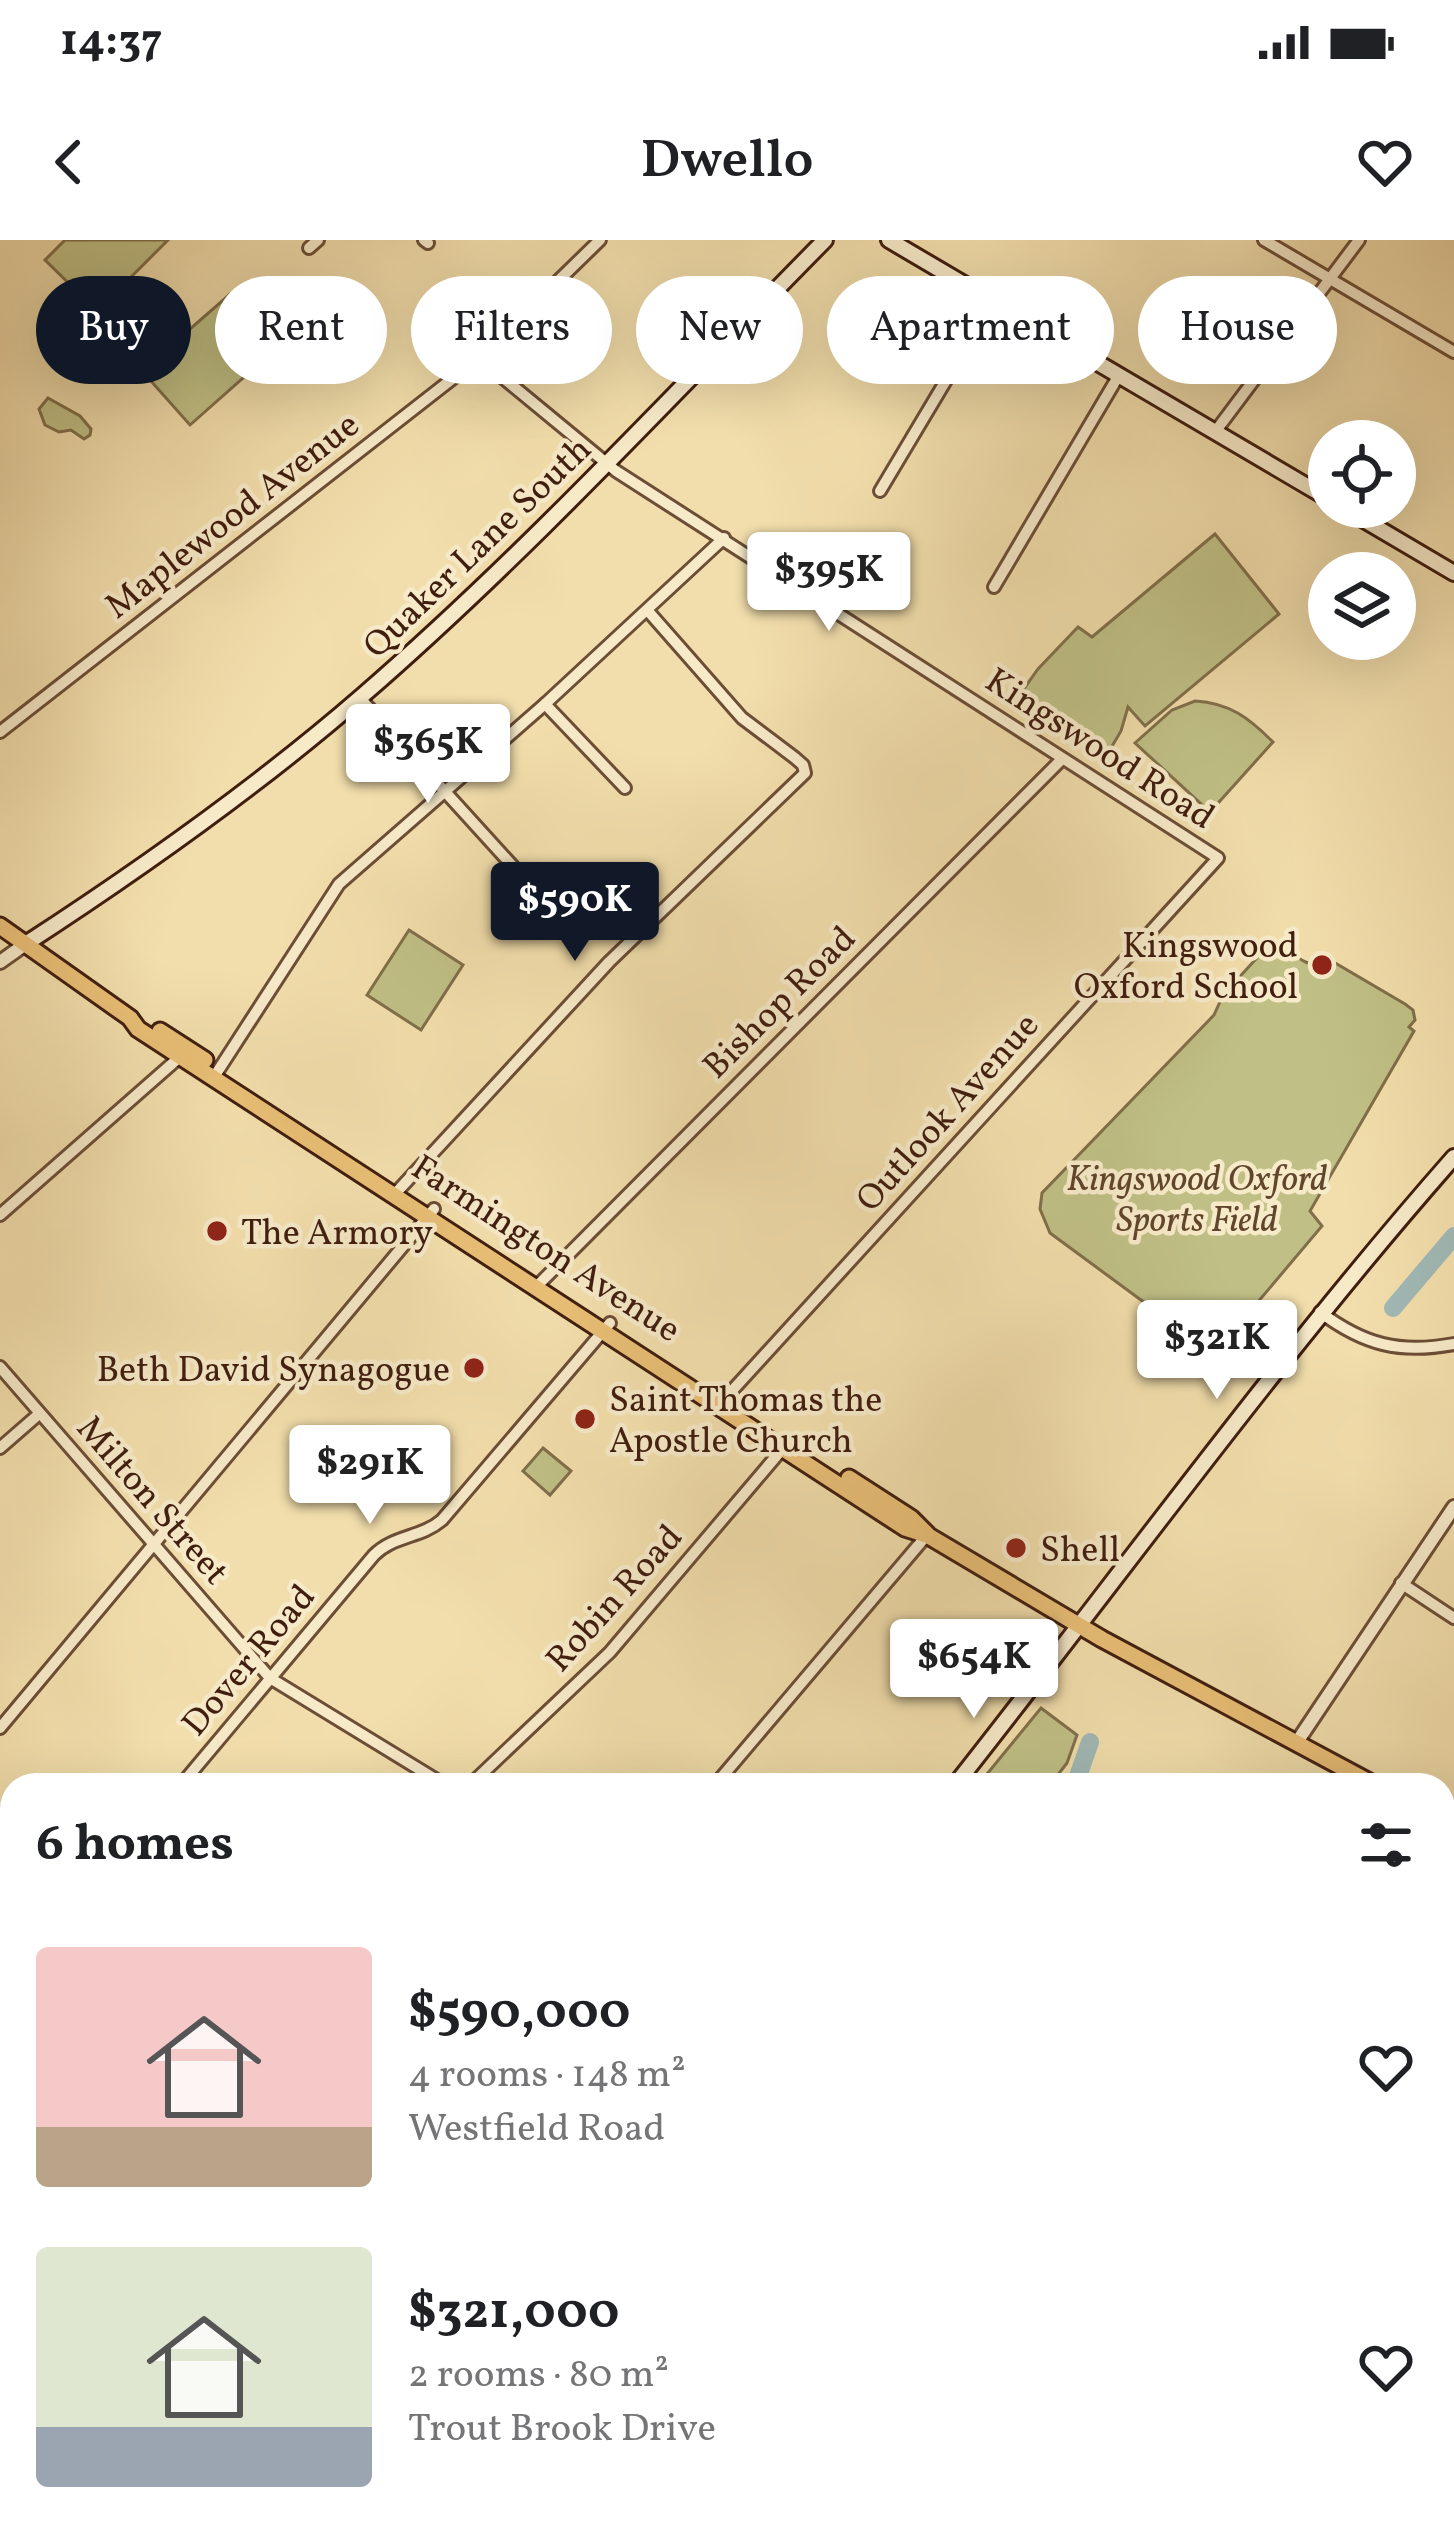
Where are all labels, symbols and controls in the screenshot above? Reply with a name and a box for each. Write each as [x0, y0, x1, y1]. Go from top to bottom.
text: 14:37 [60, 11, 163, 74]
text: Dwello [641, 125, 813, 200]
icon: back [36, 129, 102, 195]
icon: heart [1352, 129, 1418, 195]
chip: Buy [36, 276, 191, 384]
chip: Rent [215, 276, 387, 384]
chip: Filters [411, 276, 612, 384]
chip: New [636, 276, 803, 384]
chip: Apartment [827, 276, 1114, 384]
chip: House [1138, 276, 1337, 384]
street label: Maplewood Avenue [96, 402, 371, 632]
map controls [1308, 420, 1416, 660]
button: locate [1308, 420, 1416, 528]
street label: Quaker Lane South [353, 427, 604, 671]
pin: $395K [745, 532, 913, 634]
text: $395K [774, 544, 884, 598]
button: layers [1308, 552, 1416, 660]
street label: Kingswood Road [974, 657, 1223, 843]
pin: $365K [344, 704, 512, 806]
text: $365K [373, 716, 483, 770]
pin: $590K [491, 862, 659, 964]
text: $590K [518, 874, 632, 928]
street label: Bishop Road [693, 916, 869, 1092]
place label: Kingswood Oxford School [1074, 923, 1298, 1014]
marker: Kingswood Oxford School [1309, 952, 1335, 978]
street label: Outlook Avenue [846, 1003, 1052, 1224]
street label: Farmington Avenue [400, 1144, 689, 1356]
park label: Kingswood Oxford Sports Field [1066, 1156, 1328, 1247]
place label: The Armory [241, 1210, 433, 1260]
marker: The Armory [204, 1218, 230, 1244]
pin: $321K [1133, 1300, 1301, 1402]
text: $321K [1164, 1312, 1270, 1366]
place label: Beth David Synagogue [97, 1347, 450, 1397]
marker: Beth David Synagogue [461, 1355, 487, 1381]
place label: Saint Thomas the Apostle Church [609, 1377, 882, 1468]
street label: Milton Street [63, 1406, 239, 1597]
marker: Saint Thomas the Apostle Church [572, 1406, 598, 1432]
pin: $291K [286, 1425, 454, 1527]
text: $291K [316, 1437, 424, 1491]
street label: Robin Road [536, 1515, 696, 1684]
place label: Shell [1040, 1527, 1120, 1577]
marker: Shell [1003, 1535, 1029, 1561]
street label: Dover Road [172, 1575, 328, 1748]
pin: $654K [890, 1619, 1058, 1721]
text: $654K [917, 1631, 1031, 1685]
text: 6 homes [36, 1810, 234, 1881]
icon: filters [1353, 1812, 1419, 1878]
text: $590,000 [408, 1978, 631, 2049]
icon: home [132, 1995, 276, 2139]
icon: heart [1353, 2034, 1419, 2100]
text: 4 rooms · 148 m² [408, 2049, 686, 2103]
text: Westfield Road [408, 2103, 665, 2157]
text: $321,000 [408, 2278, 619, 2349]
icon: home [132, 2295, 276, 2439]
icon: heart [1353, 2334, 1419, 2400]
text: 2 rooms · 80 m² [408, 2349, 669, 2403]
text: Trout Brook Drive [408, 2403, 716, 2457]

